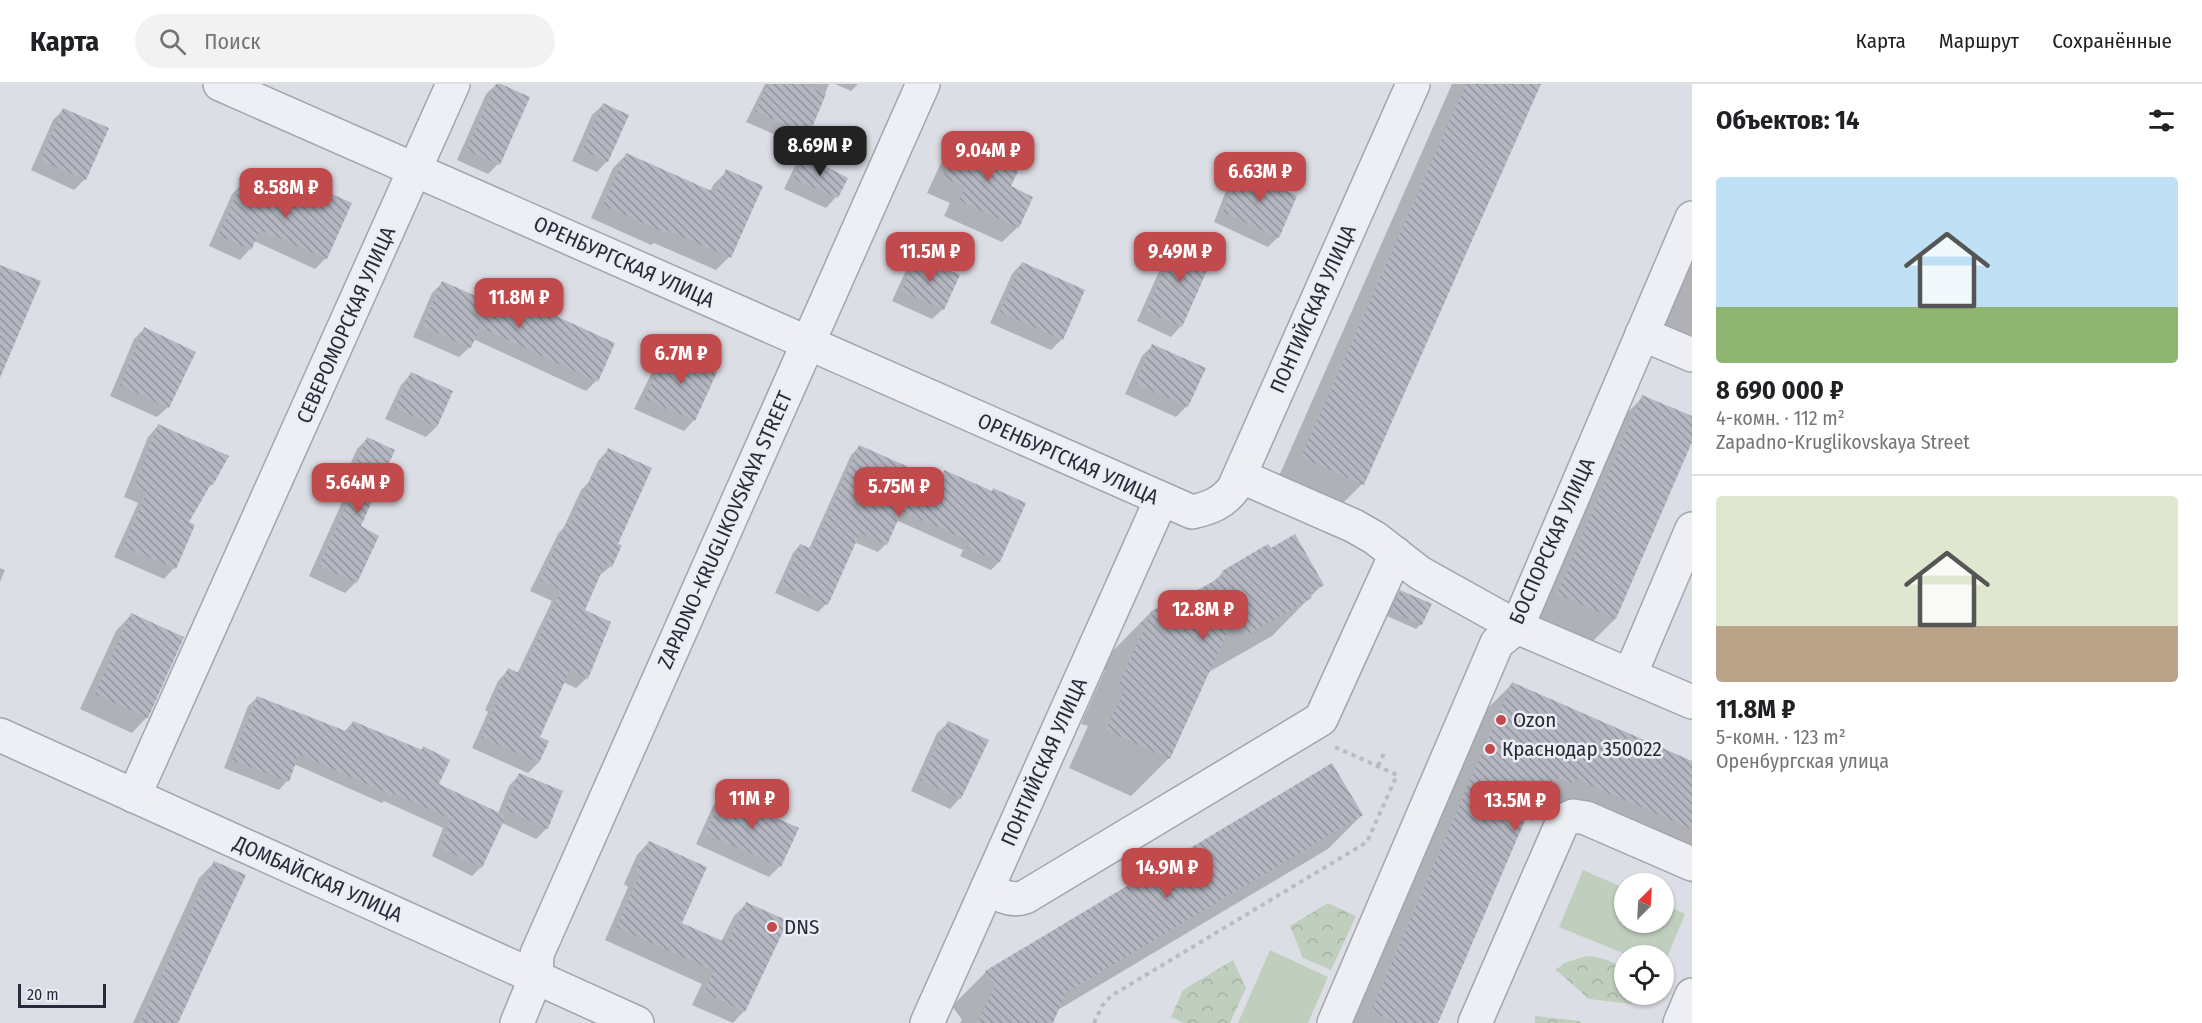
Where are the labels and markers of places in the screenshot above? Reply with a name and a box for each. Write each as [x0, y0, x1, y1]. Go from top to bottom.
pin: 8.69M ₽ [765, 126, 875, 177]
pin: 9.04M ₽ [933, 131, 1043, 182]
pin: 6.63M ₽ [1205, 152, 1315, 203]
pin: 8.58M ₽ [231, 168, 341, 219]
pin: 11.5M ₽ [875, 232, 985, 283]
pin: 9.49M ₽ [1125, 232, 1235, 283]
pin: 11.8M ₽ [464, 278, 574, 329]
pin: 6.7M ₽ [632, 334, 730, 385]
pin: 5.64M ₽ [303, 463, 413, 514]
pin: 5.75M ₽ [844, 467, 954, 518]
pin: 12.8M ₽ [1148, 590, 1258, 641]
place label: Ozon [1513, 707, 1556, 733]
marker: Ozon [1494, 713, 1508, 727]
place label: Краснодар 350022 [1502, 736, 1662, 762]
marker: Краснодар 350022 [1483, 742, 1497, 756]
pin: 11M ₽ [710, 779, 794, 830]
pin: 13.5M ₽ [1460, 781, 1570, 832]
pin: 14.9M ₽ [1112, 848, 1222, 899]
place label: DNS [784, 914, 819, 940]
marker: DNS [765, 920, 779, 934]

